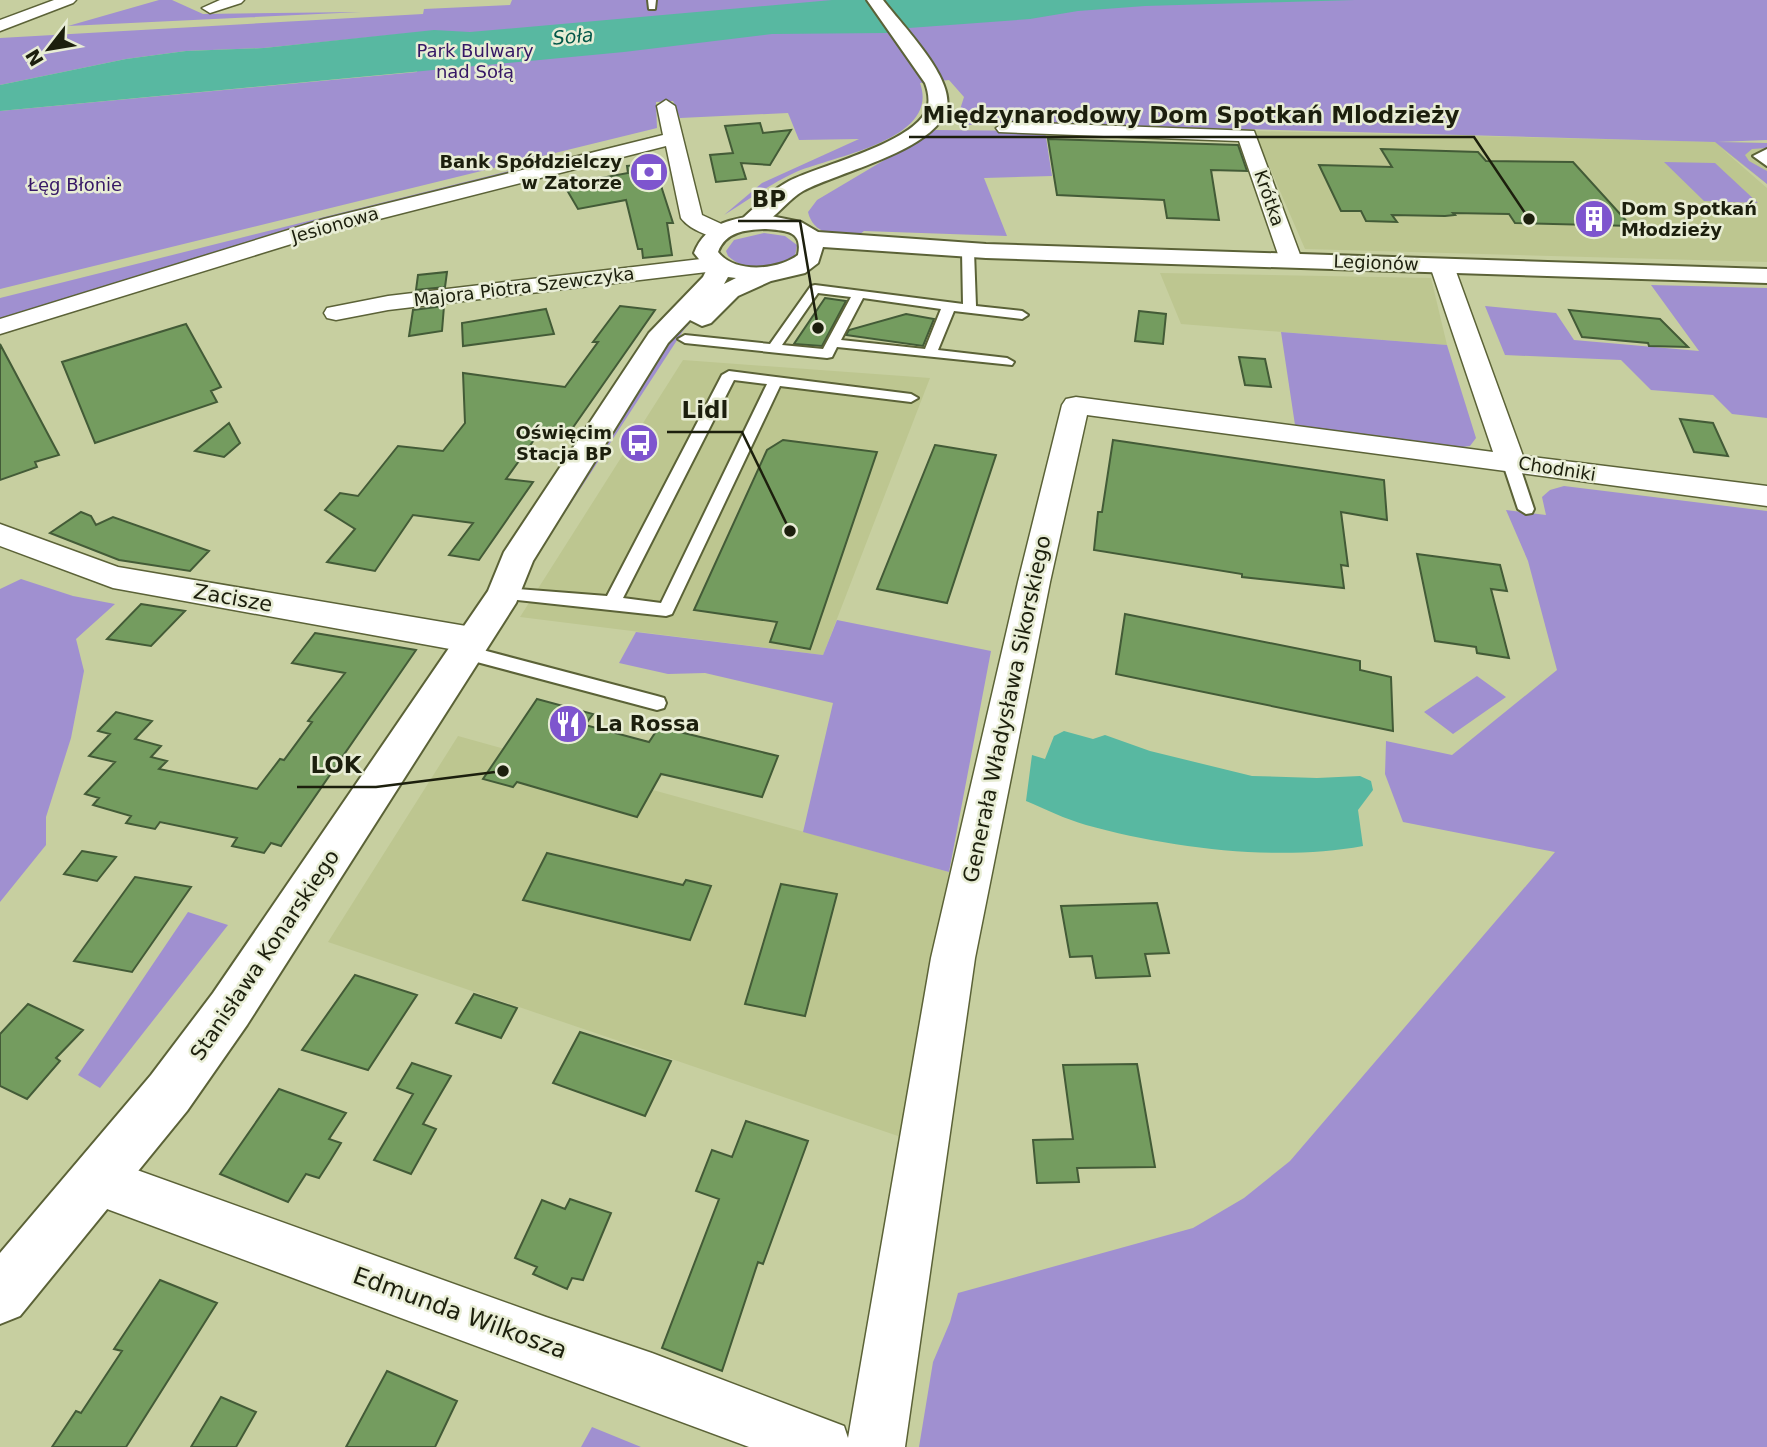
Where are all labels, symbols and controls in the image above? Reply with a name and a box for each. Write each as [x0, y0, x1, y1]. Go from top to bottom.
north arrow [14, 14, 84, 84]
water label: Soła [552, 23, 594, 49]
park label: Park Bulwary nad Sołą [416, 40, 534, 82]
text: N [21, 45, 48, 70]
callout: Międzynarodowy Dom Spotkań Mlodzieży [909, 93, 1474, 137]
text: Międzynarodowy Dom Spotkań Mlodzieży [923, 102, 1459, 128]
place label: Bank Spółdzielczy w Zatorze [439, 151, 622, 193]
bank icon: Bank Spółdzielczy w Zatorze [628, 151, 670, 193]
street label: Krótka [1250, 167, 1289, 229]
park label: Łęg Błonie [27, 174, 122, 195]
callout: BP [738, 177, 800, 221]
text: BP [752, 186, 786, 212]
building icon: Dom Spotkań Młodzieży [1573, 198, 1615, 240]
place label: Dom Spotkań Młodzieży [1621, 198, 1757, 240]
street label: Jesionowa [288, 202, 381, 247]
street label: Legionów [1333, 251, 1419, 274]
street label: Majora Piotra Szewczyka [412, 263, 635, 310]
callout: Lidl [667, 388, 742, 432]
text: Lidl [682, 397, 728, 423]
place label: Oświęcim Stacja BP [515, 422, 612, 464]
bus stop icon: Oświęcim Stacja BP [618, 422, 660, 464]
street label: Chodniki [1517, 452, 1597, 485]
street label: Generała Władysława Sikorskiego [958, 533, 1056, 885]
street label: Zacisze [192, 579, 274, 617]
restaurant icon: La Rossa [547, 703, 589, 745]
place label: La Rossa [595, 712, 700, 736]
callout: LOK [297, 743, 376, 787]
text: LOK [310, 752, 363, 778]
street label: Stanisława Konarskiego [186, 845, 344, 1065]
street label: Edmunda Wilkosza [349, 1261, 571, 1365]

